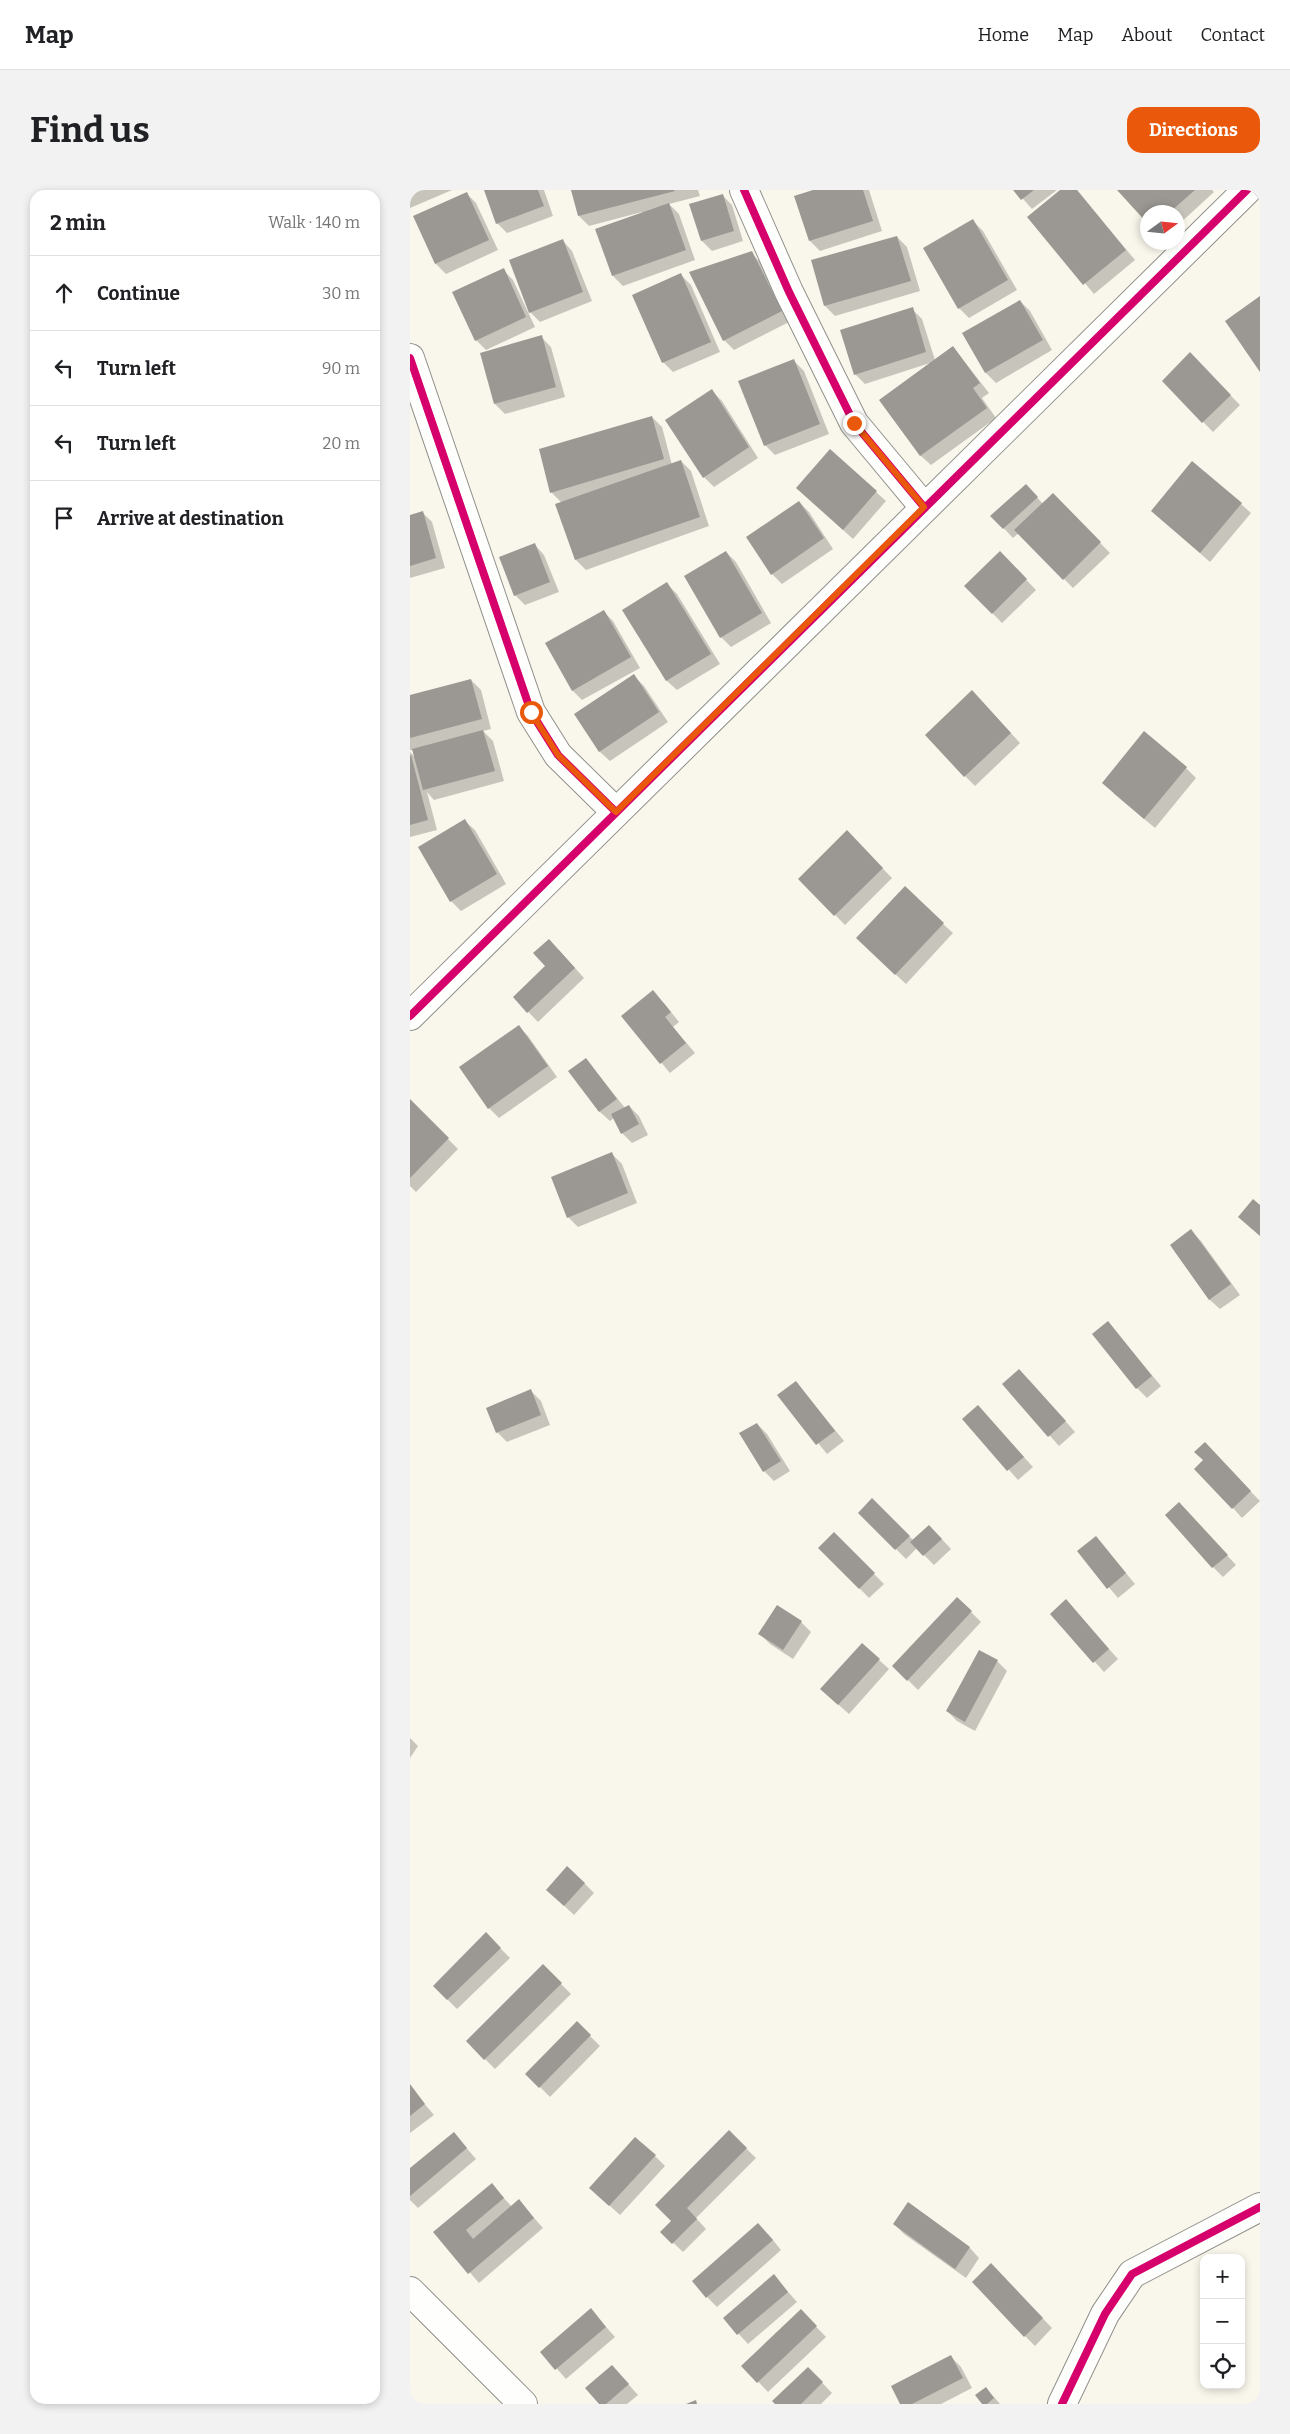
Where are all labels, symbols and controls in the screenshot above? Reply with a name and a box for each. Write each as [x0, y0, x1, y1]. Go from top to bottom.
text: Map [25, 21, 74, 49]
text: Home [978, 24, 1029, 46]
text: Map [1057, 24, 1093, 46]
text: About [1121, 24, 1172, 46]
text: Contact [1200, 24, 1265, 46]
button: Directions [1127, 107, 1260, 153]
text: Find us [30, 109, 150, 151]
north arrow [1140, 205, 1185, 250]
text: 2 min [50, 210, 106, 236]
text: Walk · 140 m [268, 213, 360, 232]
icon: ahead [50, 279, 78, 307]
text: Continue [97, 282, 180, 305]
text: 30 m [322, 284, 360, 303]
icon: left [50, 354, 78, 382]
text: Turn left [97, 357, 176, 380]
text: 90 m [322, 359, 360, 378]
route end [843, 412, 866, 435]
icon: left [50, 429, 78, 457]
text: Turn left [97, 432, 176, 455]
text: 20 m [323, 434, 360, 453]
icon: arrive [50, 504, 78, 532]
text: Arrive at destination [97, 507, 284, 530]
route start [520, 701, 543, 724]
map controls [1200, 2254, 1245, 2389]
button: + [1200, 2254, 1245, 2299]
button: − [1200, 2299, 1245, 2344]
button: locate [1200, 2344, 1245, 2389]

